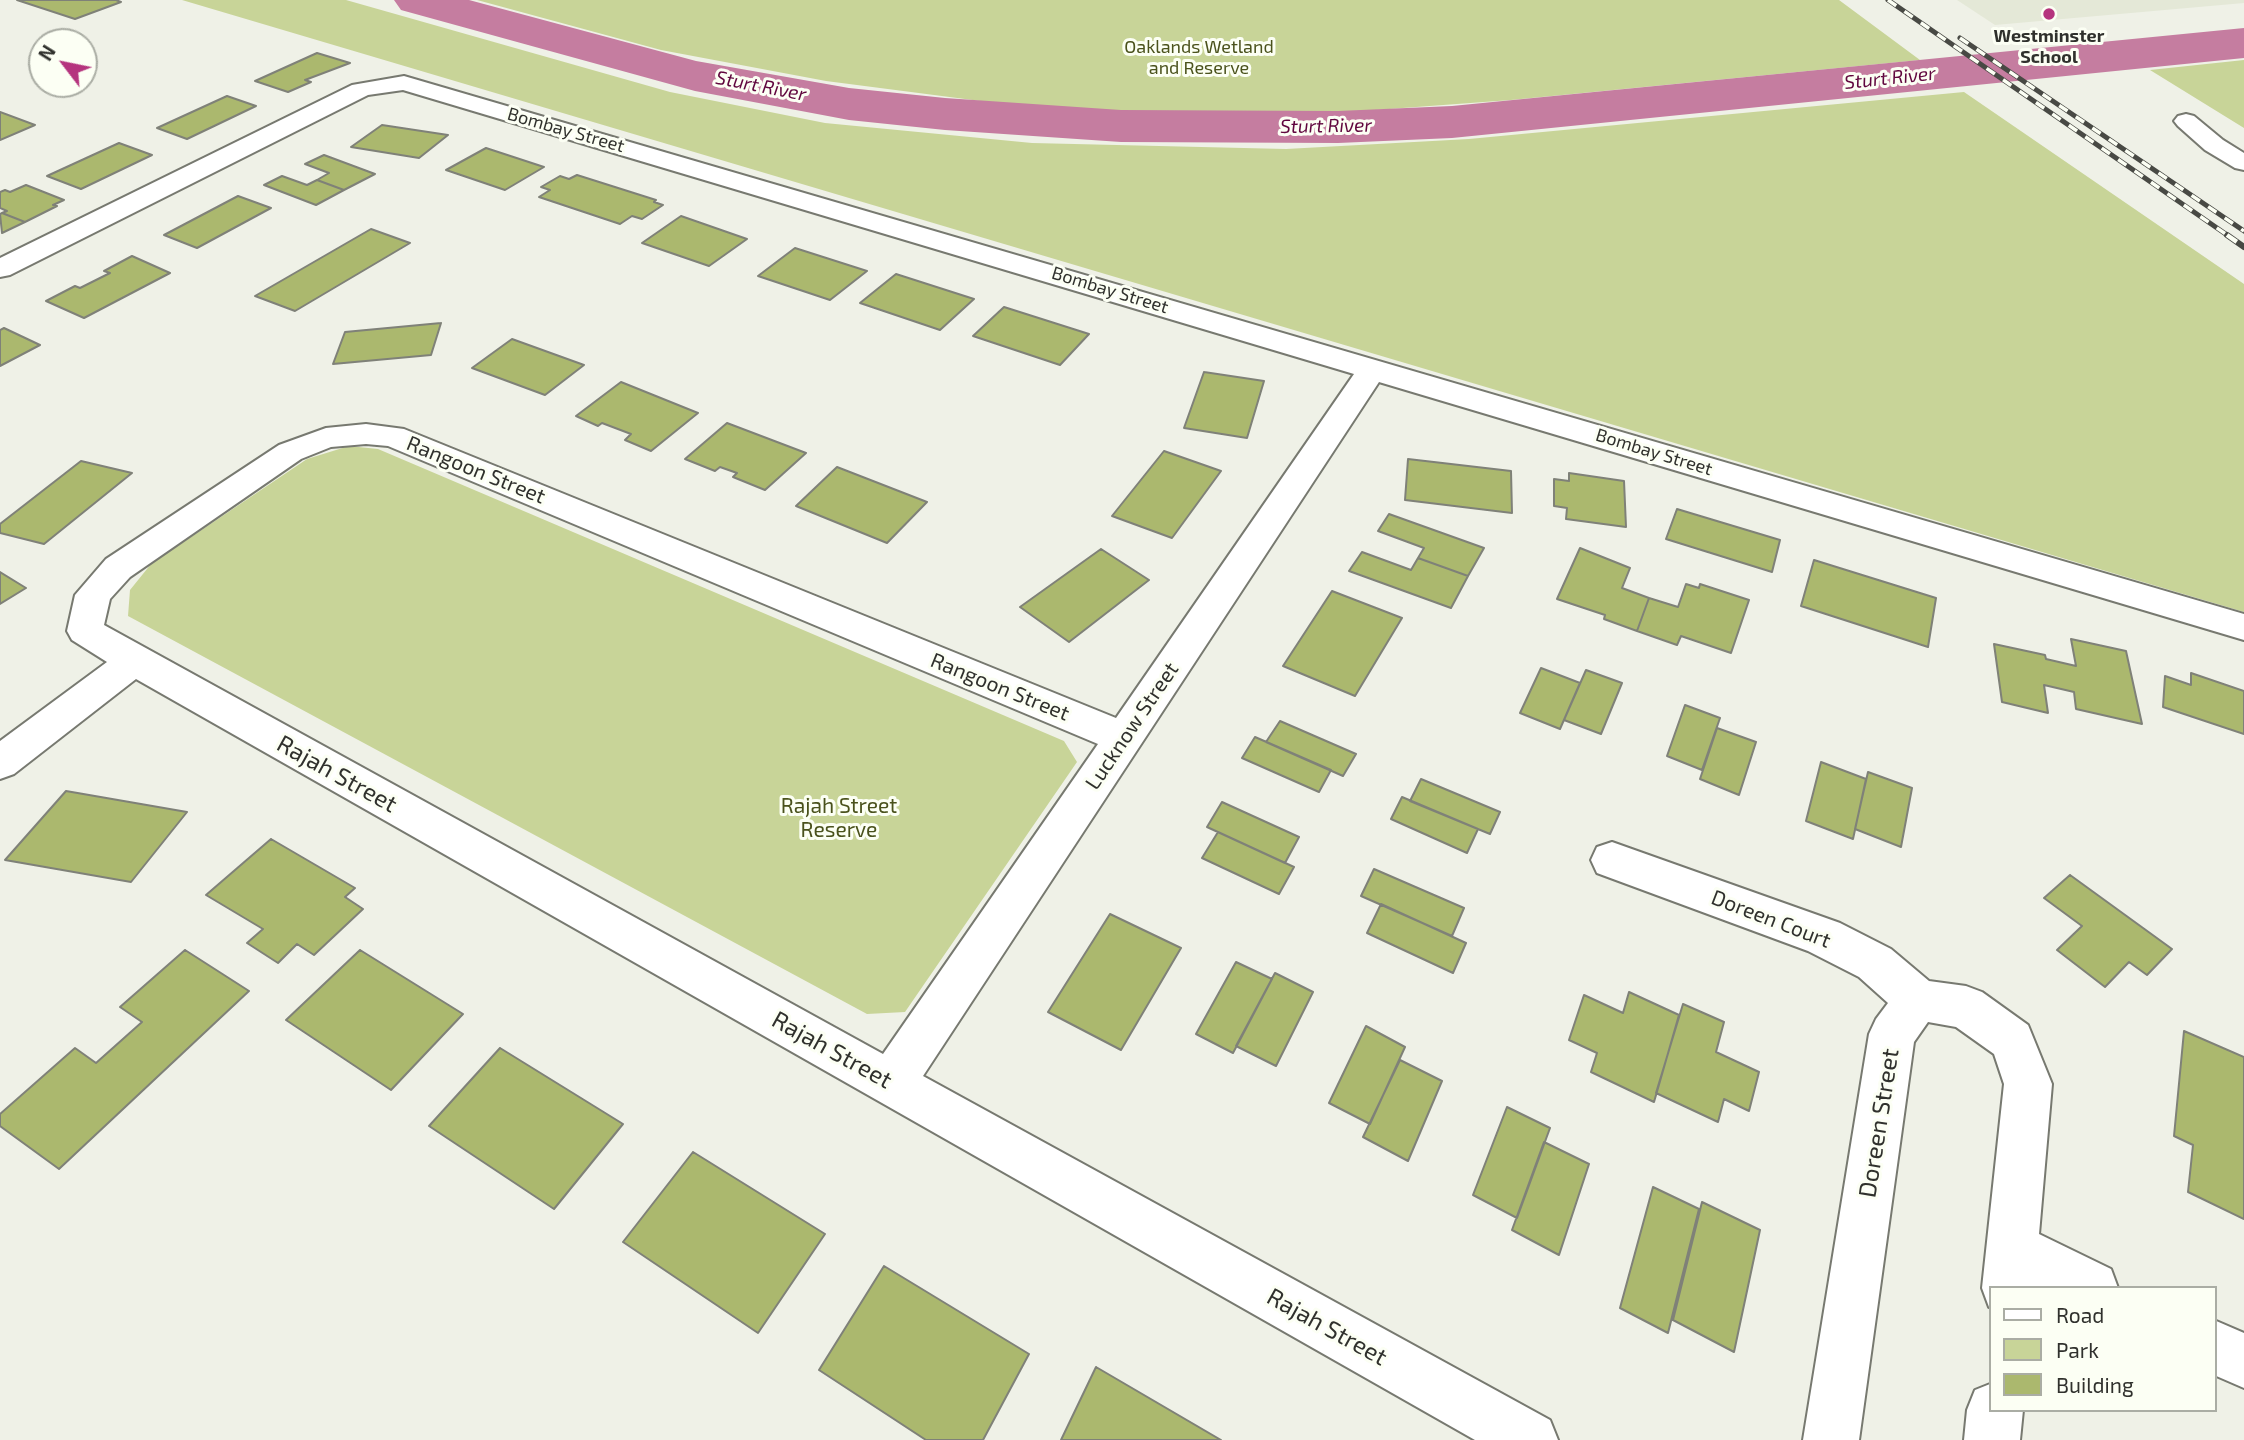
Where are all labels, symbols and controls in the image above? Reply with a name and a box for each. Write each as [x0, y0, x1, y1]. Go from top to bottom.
marker: Westminster School [2041, 6, 2057, 22]
place label: Westminster School [1994, 25, 2104, 68]
north arrow [28, 28, 98, 98]
park label: Oaklands Wetland and Reserve [1124, 36, 1274, 78]
text: N [33, 41, 60, 65]
water label: Sturt River [1843, 62, 1937, 94]
water label: Sturt River [714, 66, 808, 106]
street label: Bombay Street [505, 103, 627, 157]
water label: Sturt River [1280, 114, 1372, 138]
street label: Bombay Street [1049, 262, 1171, 318]
street label: Bombay Street [1593, 424, 1715, 480]
street label: Rangoon Street [403, 431, 549, 509]
street label: Rangoon Street [927, 648, 1073, 726]
street label: Lucknow Street [1080, 658, 1184, 794]
street label: Rajah Street [272, 729, 402, 819]
park label: Rajah Street Reserve [781, 793, 897, 843]
street label: Doreen Court [1708, 885, 1834, 953]
street label: Rajah Street [767, 1005, 897, 1095]
street label: Doreen Street [1853, 1046, 1905, 1200]
street label: Rajah Street [1262, 1282, 1392, 1372]
legend [1988, 1286, 2216, 1412]
text: Road [2056, 1302, 2104, 1327]
text: Park [2056, 1337, 2099, 1362]
text: Building [2056, 1372, 2134, 1397]

